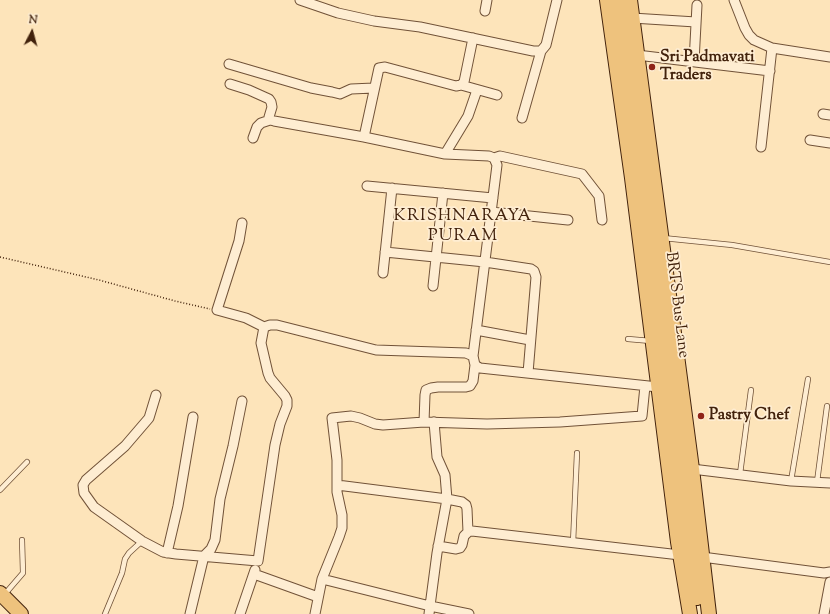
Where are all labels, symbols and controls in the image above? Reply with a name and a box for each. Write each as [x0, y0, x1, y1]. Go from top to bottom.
north arrow [12, 12, 52, 52]
text: N [28, 12, 38, 28]
place label: Sri Padmavati Traders [660, 48, 754, 86]
marker: Sri Padmavati Traders [647, 62, 657, 72]
district label: KRISHNARAYA PURAM [394, 207, 532, 247]
street label: BRTS Bus Lane [660, 251, 692, 359]
place label: Pastry Chef [709, 406, 789, 426]
marker: Pastry Chef [696, 411, 706, 421]

